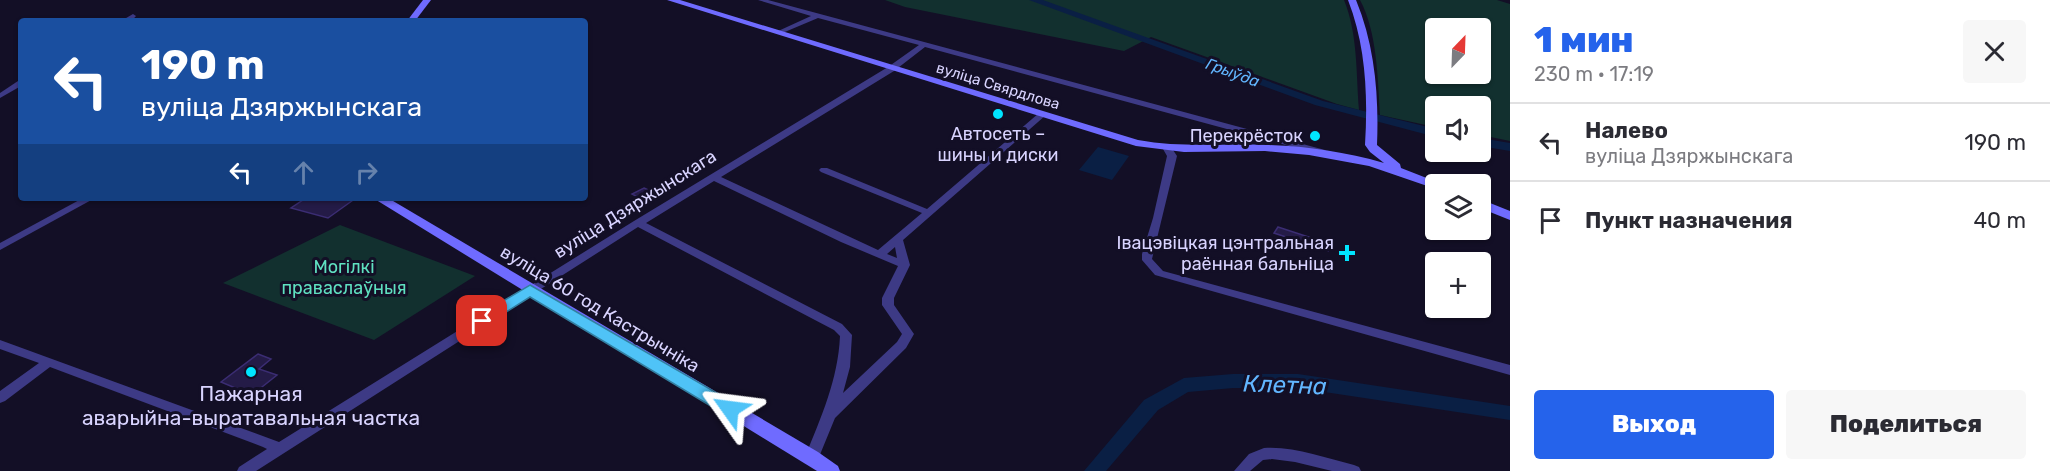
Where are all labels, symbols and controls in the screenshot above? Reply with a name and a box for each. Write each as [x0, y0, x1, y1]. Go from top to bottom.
north arrow [1425, 18, 1491, 84]
map controls [1425, 18, 1491, 318]
text: 1 мин [1534, 18, 1634, 61]
button: close [1963, 20, 2026, 83]
text: 190 m [141, 40, 265, 90]
icon: left [42, 42, 120, 120]
water label: Грыўда [1203, 54, 1262, 91]
street label: вуліца Свярдлова [934, 59, 1062, 113]
text: 230 m · 17:19 [1534, 62, 1654, 86]
text: вуліца Дзяржынскага [141, 91, 422, 123]
button: sound [1425, 96, 1491, 162]
marker: Автосеть – шины и диски [991, 107, 1005, 121]
text: Налево [1585, 117, 1668, 144]
place label: Автосеть – шины и диски [938, 123, 1058, 166]
place label: Перекрёсток [1190, 125, 1303, 147]
icon: left [1534, 126, 1567, 159]
marker: Перекрёсток [1308, 129, 1322, 143]
text: 190 m [1965, 129, 2026, 156]
text: вуліца Дзяржынскага [1585, 144, 1793, 168]
street label: вуліца Дзяржынскага [550, 145, 720, 263]
icon: left [224, 156, 257, 189]
icon: ahead [287, 156, 320, 189]
icon: right [350, 156, 383, 189]
button: layers [1425, 174, 1491, 240]
icon: arrive [1534, 204, 1567, 237]
text: Пункт назначения [1585, 207, 1793, 234]
text: 40 m [1973, 207, 2026, 234]
place label: Івацэвіцкая цэнтральная раённая бальніца [1116, 232, 1334, 275]
street label: вуліца 60 год Кастрычніка [496, 241, 704, 377]
marker: Івацэвіцкая цэнтральная раённая бальніца [1338, 244, 1356, 262]
button: + [1425, 252, 1491, 318]
park label: Могілкі праваслаўныя [281, 256, 407, 299]
pin [456, 295, 507, 346]
icon: arrive [465, 304, 498, 337]
marker: Пажарная аварыйна-выратавальная частка [244, 365, 258, 379]
water label: Клетна [1243, 370, 1327, 400]
position arrow [698, 377, 762, 441]
place label: Пажарная аварыйна-выратавальная частка [82, 381, 420, 430]
button: Выход [1534, 390, 1774, 459]
button: Поделиться [1786, 390, 2026, 459]

